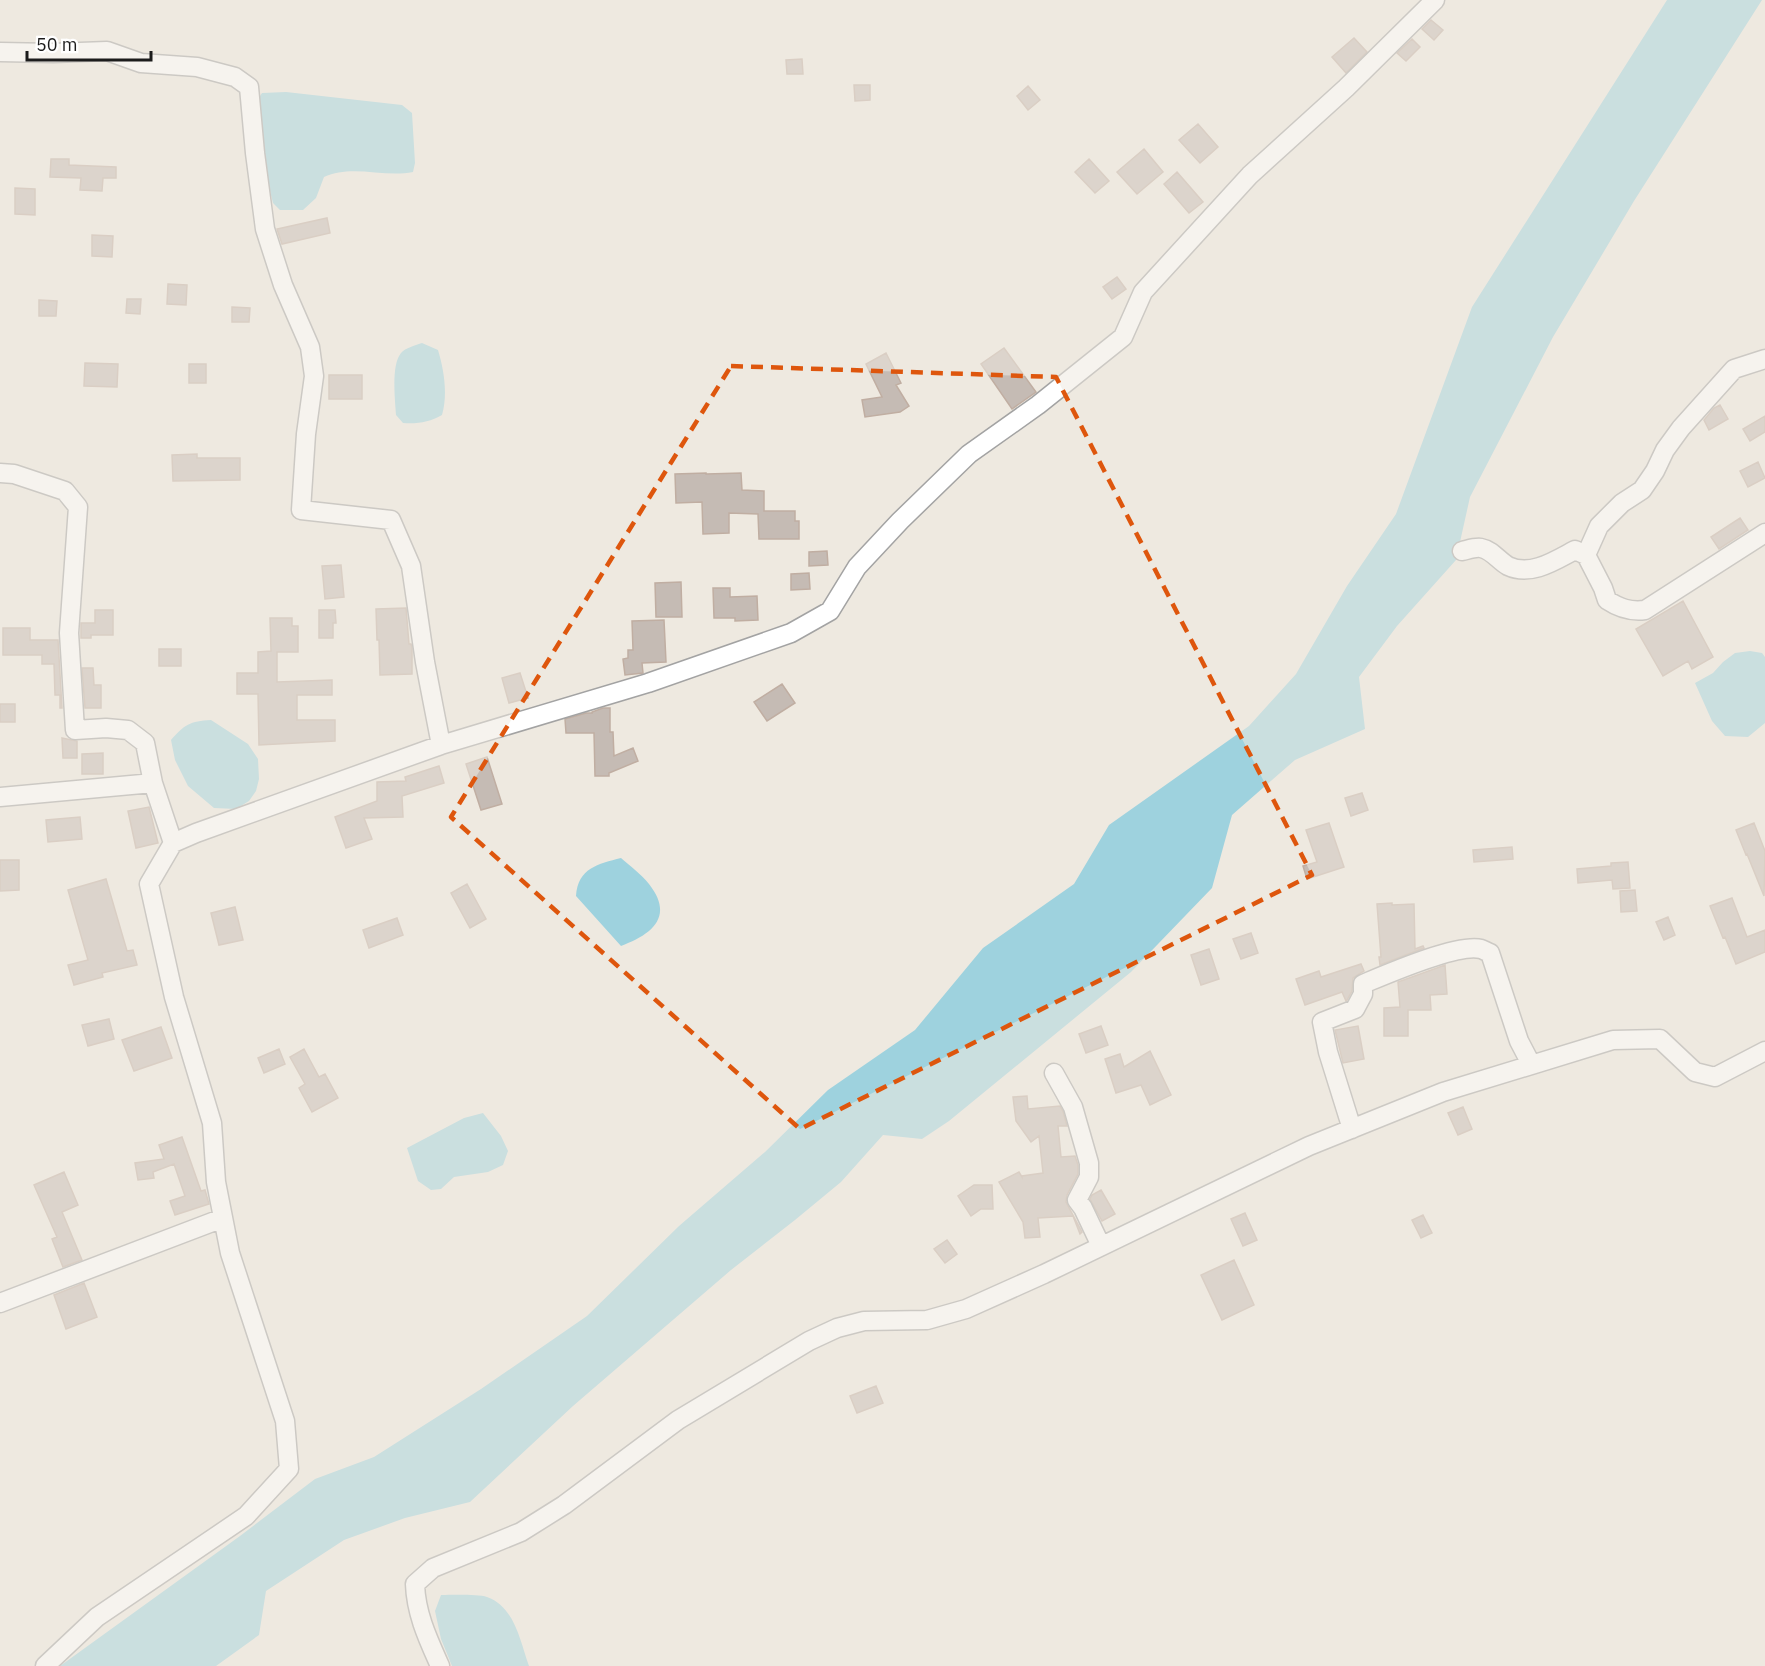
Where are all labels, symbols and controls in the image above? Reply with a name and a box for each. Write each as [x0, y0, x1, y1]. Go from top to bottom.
scale bar [27, 24, 152, 62]
text: 50 m [36, 33, 78, 56]

